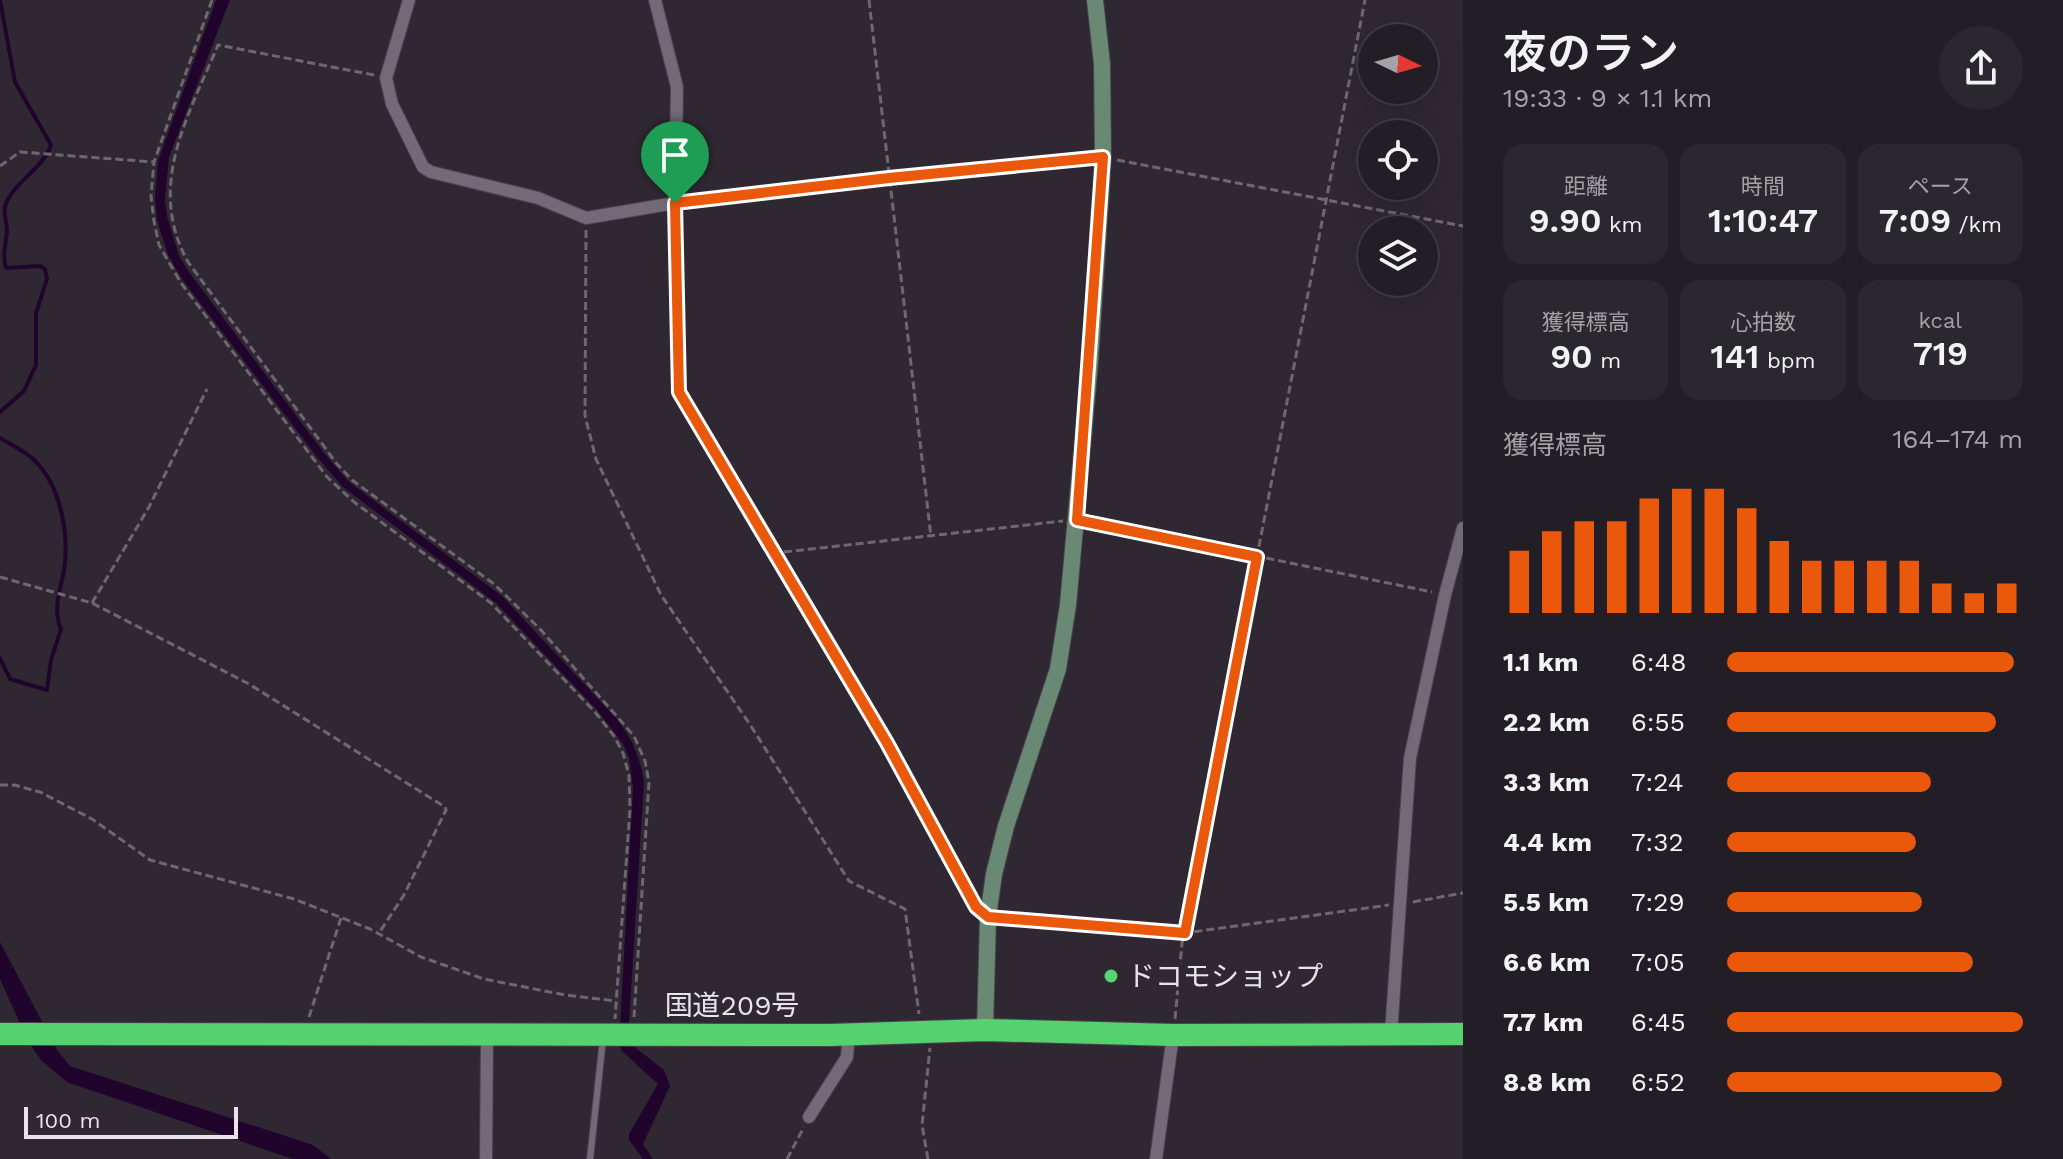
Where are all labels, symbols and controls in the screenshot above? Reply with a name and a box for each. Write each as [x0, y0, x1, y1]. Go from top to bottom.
north arrow [1358, 24, 1438, 104]
map controls [1358, 24, 1438, 296]
button: share [1939, 26, 2023, 110]
text: 夜のラン [1503, 27, 1679, 79]
text: 19:33 · 9 × 1.1 km [1503, 83, 1712, 113]
button: locate [1358, 120, 1438, 200]
pin [641, 121, 709, 203]
icon: arrive [653, 133, 697, 177]
text: 距離 [1564, 174, 1608, 199]
text: 時間 [1741, 174, 1785, 199]
text: ペース [1908, 174, 1973, 199]
text: 9.90 [1529, 200, 1602, 240]
text: 1:10:47 [1708, 200, 1818, 240]
text: 7:09 [1879, 200, 1951, 240]
text: km [1602, 212, 1643, 237]
text: /km [1951, 212, 2002, 237]
button: layers [1358, 216, 1438, 296]
text: kcal [1919, 308, 1962, 333]
text: 獲得標高 [1542, 310, 1630, 335]
text: 心拍数 [1730, 310, 1796, 335]
text: 719 [1913, 333, 1968, 373]
text: 90 [1550, 336, 1593, 376]
text: 141 [1710, 336, 1760, 376]
text: m [1593, 348, 1621, 373]
text: bpm [1760, 348, 1816, 373]
text: 164–174 m [1892, 424, 2023, 454]
text: 獲得標高 [1503, 430, 1607, 460]
text: 1.1 km [1503, 647, 1578, 677]
text: 6:48 [1631, 647, 1686, 677]
text: 2.2 km [1503, 707, 1590, 737]
text: 6:55 [1631, 707, 1685, 737]
text: 3.3 km [1503, 767, 1589, 797]
text: 7:24 [1631, 767, 1684, 797]
text: 4.4 km [1503, 827, 1592, 857]
text: 7:32 [1631, 827, 1684, 857]
text: 5.5 km [1503, 887, 1589, 917]
text: 7:29 [1631, 887, 1684, 917]
text: 6.6 km [1503, 947, 1591, 977]
text: 7:05 [1631, 947, 1685, 977]
place label: ドコモショップ [1127, 960, 1323, 993]
marker: ドコモショップ [1102, 967, 1120, 985]
street label: 国道209号 [664, 989, 800, 1022]
text: 7.7 km [1503, 1007, 1584, 1037]
text: 6:45 [1631, 1007, 1686, 1037]
text: 8.8 km [1503, 1067, 1591, 1097]
text: 6:52 [1631, 1067, 1685, 1097]
scale bar [24, 1103, 238, 1139]
text: 100 m [36, 1108, 100, 1133]

